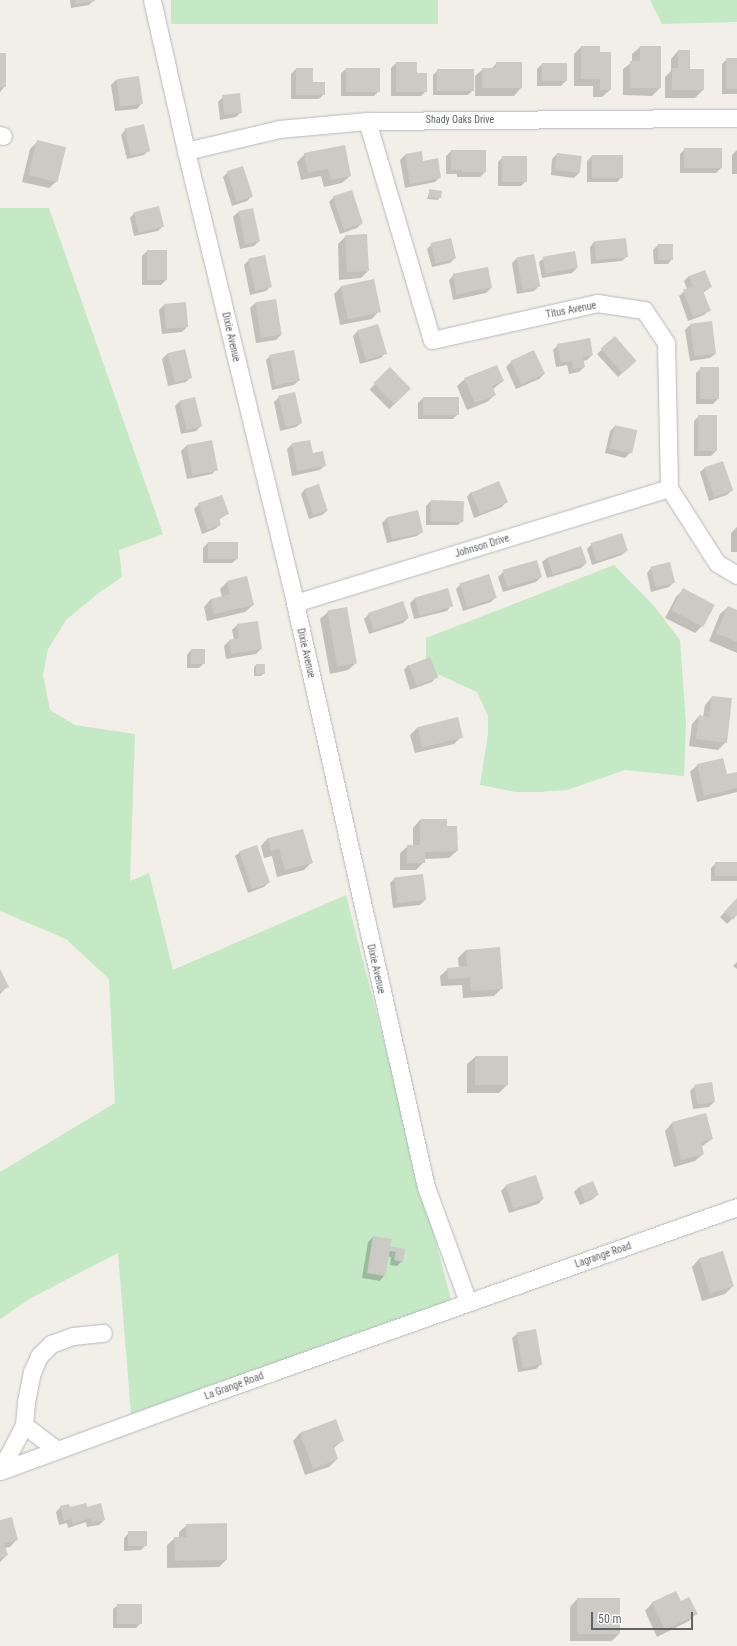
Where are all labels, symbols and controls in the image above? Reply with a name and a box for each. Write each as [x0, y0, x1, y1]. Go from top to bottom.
street label: Shady Oaks Drive [426, 114, 494, 126]
street label: Titus Avenue [545, 299, 597, 321]
street label: Dixie Avenue [219, 311, 243, 363]
street label: Johnson Drive [453, 532, 511, 560]
street label: Dixie Avenue [294, 627, 318, 679]
street label: Dixie Avenue [364, 943, 388, 995]
street label: Lagrange Road [573, 1240, 633, 1270]
street label: La Grange Road [203, 1370, 265, 1402]
scale bar [593, 1604, 695, 1630]
text: 50 m [598, 1612, 622, 1626]

